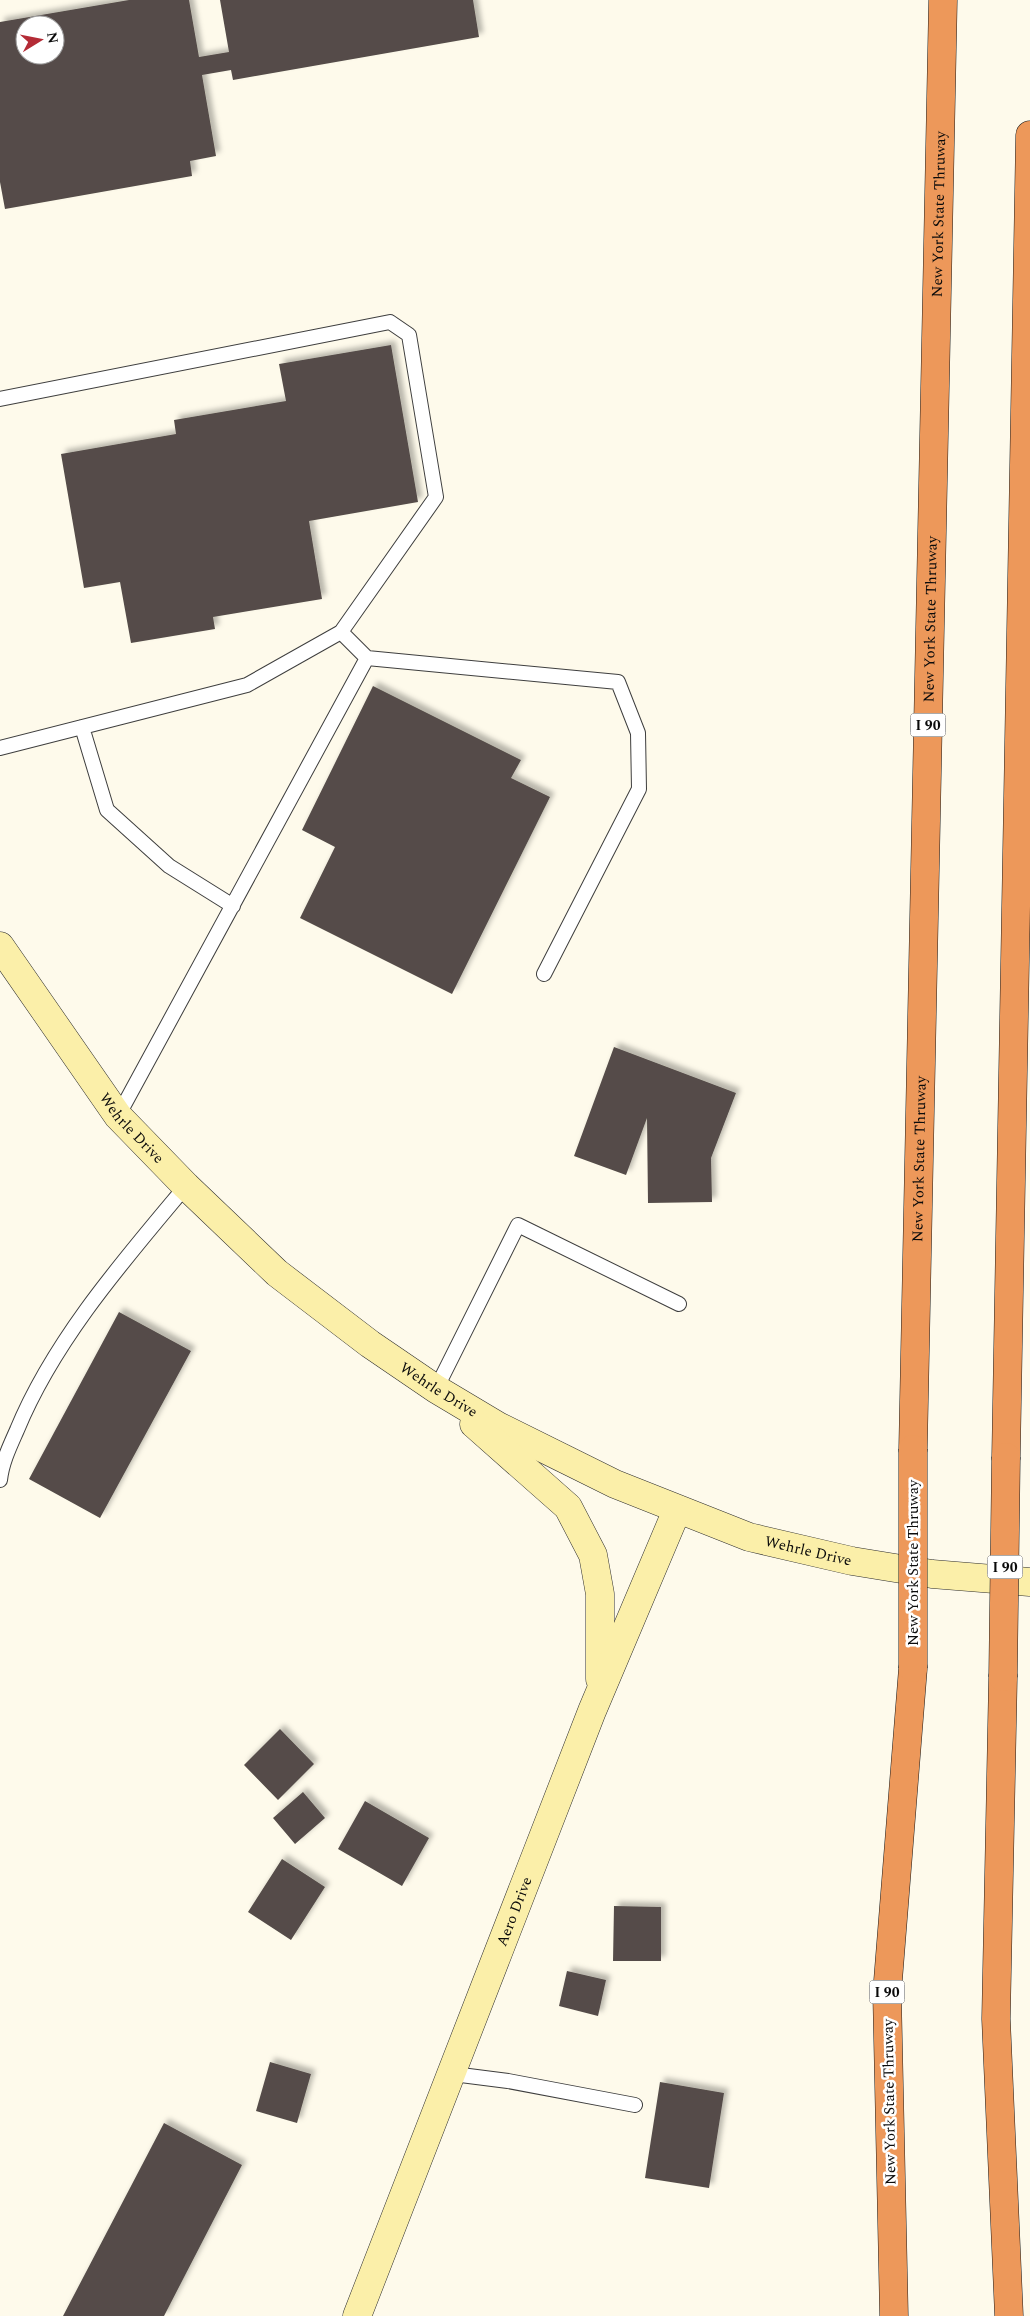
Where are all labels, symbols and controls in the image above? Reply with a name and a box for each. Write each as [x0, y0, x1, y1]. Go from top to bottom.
north arrow [15, 15, 65, 65]
text: N [41, 30, 64, 45]
street label: New York State Thruway [926, 130, 952, 298]
street label: New York State Thruway [917, 535, 944, 703]
road number: I 90 [910, 714, 946, 736]
street label: New York State Thruway [906, 1075, 933, 1243]
street label: Wehrle Drive [93, 1088, 169, 1169]
street label: Wehrle Drive [395, 1356, 482, 1423]
street label: New York State Thruway [902, 1479, 925, 1646]
street label: Wehrle Drive [762, 1530, 854, 1573]
road number: I 90 [988, 1555, 1022, 1578]
street label: Aero Drive [491, 1874, 539, 1950]
road number: I 90 [870, 1980, 904, 2004]
street label: New York State Thruway [877, 2018, 902, 2185]

